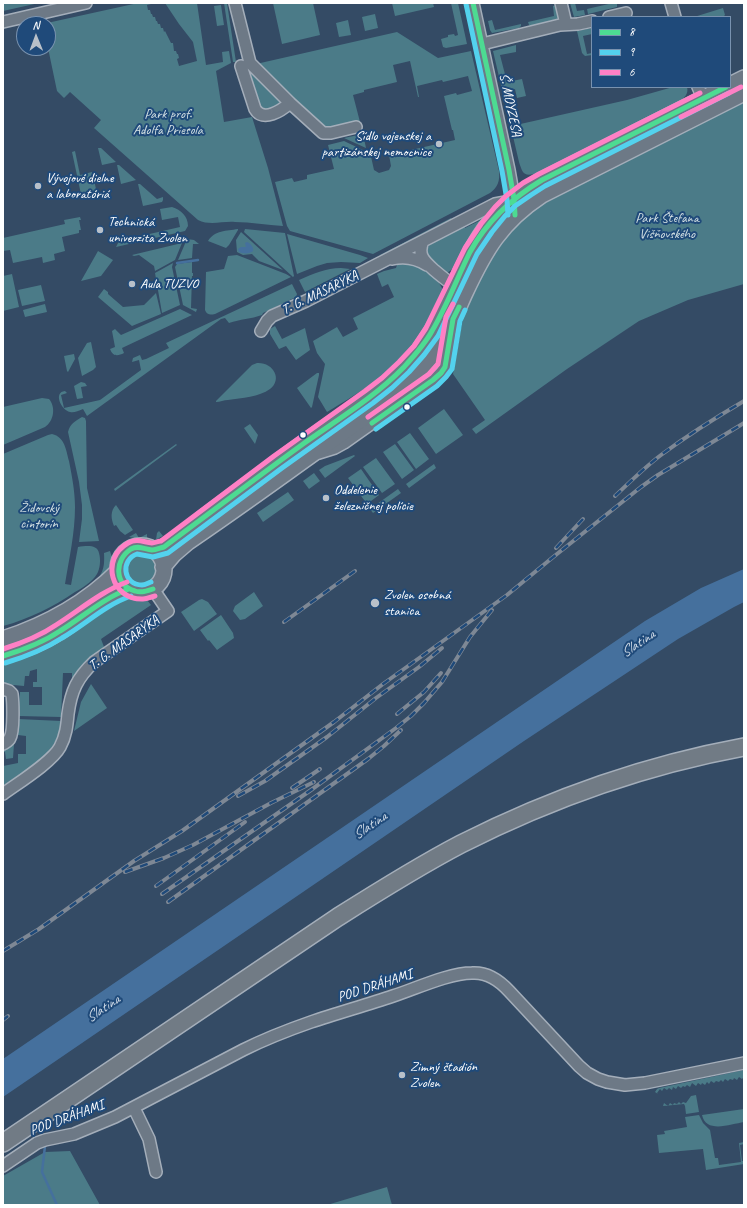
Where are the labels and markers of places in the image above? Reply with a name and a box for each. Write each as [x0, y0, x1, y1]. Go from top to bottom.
place label: Sídlo vojenskej a partizánskej nemocnice [322, 128, 431, 160]
marker: Sídlo vojenskej a partizánskej nemocnice [434, 139, 444, 149]
place label: Vývojové dielne a laboratóriá [46, 170, 113, 202]
marker: Vývojové dielne a laboratóriá [33, 181, 43, 191]
place label: Technická univerzita Zvolen [108, 214, 187, 246]
marker: Technická univerzita Zvolen [95, 225, 105, 235]
place label: Aula TUZVO [140, 276, 198, 292]
marker: Aula TUZVO [127, 279, 137, 289]
unlabelled marker [402, 402, 412, 412]
unlabelled marker [298, 430, 308, 440]
place label: Oddelenie železničnej polície [334, 482, 413, 514]
marker: Oddelenie železničnej polície [321, 493, 331, 503]
place label: Zvolen osobná stanica [384, 587, 450, 620]
marker: Zvolen osobná stanica [369, 597, 381, 609]
place label: Zimný štadión Zvolen [410, 1059, 477, 1092]
marker: Zimný štadión Zvolen [397, 1070, 407, 1080]

